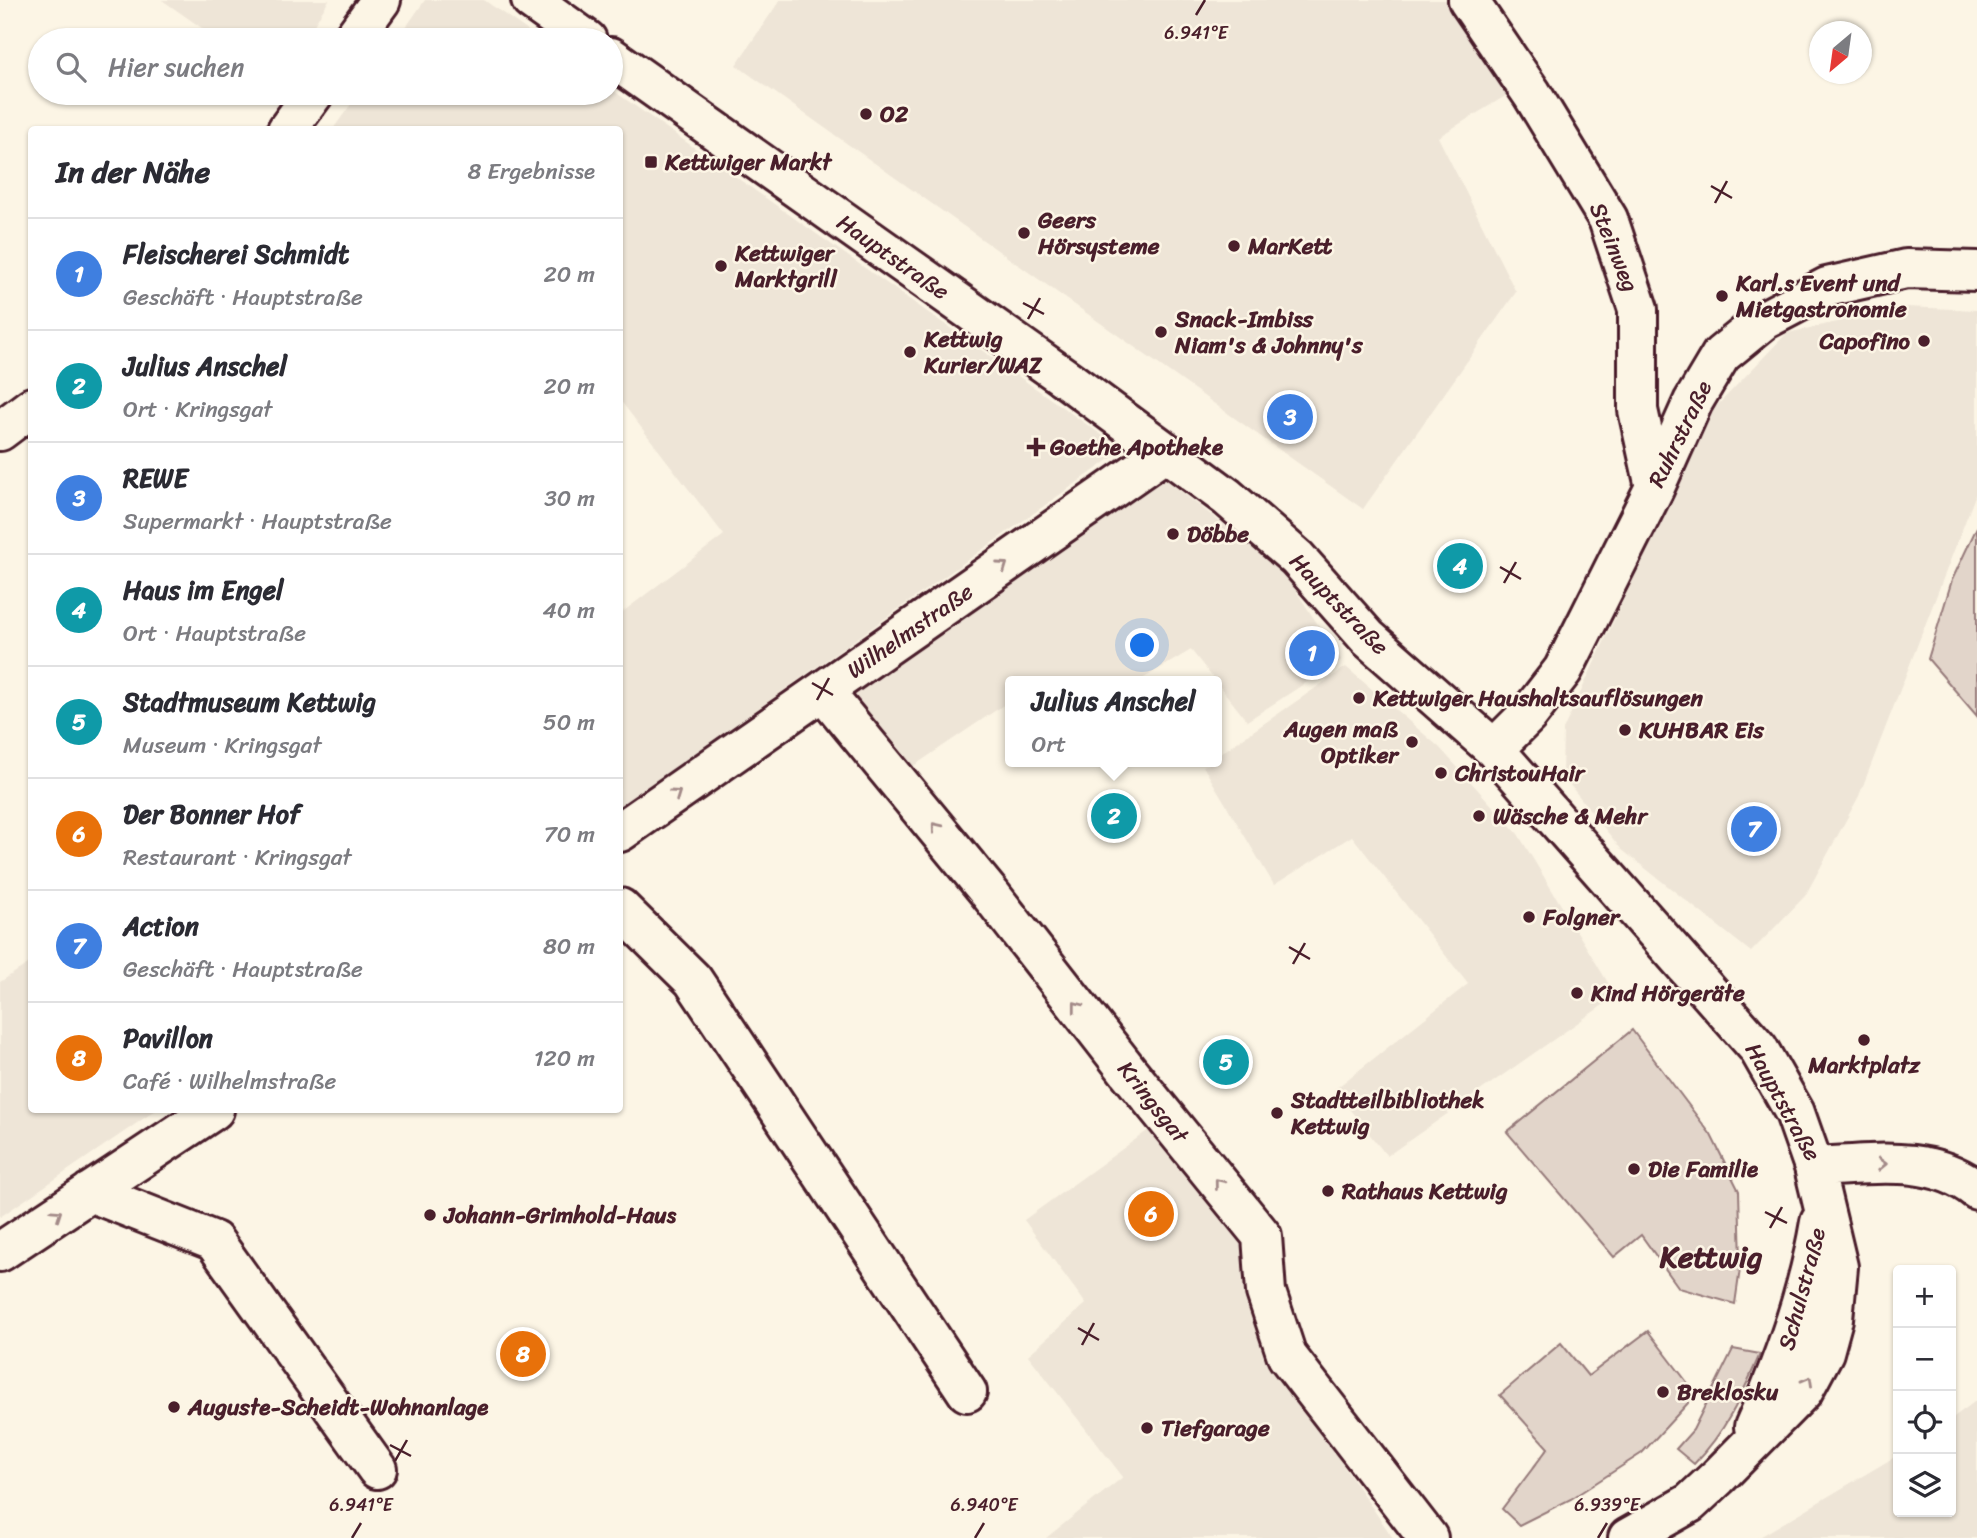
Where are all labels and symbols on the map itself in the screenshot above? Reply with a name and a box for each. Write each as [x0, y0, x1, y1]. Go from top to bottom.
text: 6.941°E [1164, 17, 1229, 49]
north arrow [1809, 21, 1872, 84]
place label: O2 [880, 94, 909, 135]
marker: O2 [858, 106, 874, 122]
place label: Kettwiger Markt [664, 142, 833, 183]
marker: Kettwiger Markt [643, 154, 659, 170]
street label: Steinweg [1577, 196, 1651, 298]
place label: Geers Hörsysteme [1037, 200, 1160, 267]
street label: Hauptstraße [828, 203, 958, 311]
marker: Geers Hörsysteme [1016, 225, 1032, 241]
place label: MarKett [1247, 226, 1333, 267]
place label: Kettwiger Marktgrill [734, 233, 838, 300]
marker: MarKett [1226, 238, 1242, 254]
marker: Kettwiger Marktgrill [713, 258, 729, 274]
place label: Karl.s Event und Mietgastronomie [1735, 263, 1907, 330]
marker: Karl.s Event und Mietgastronomie [1714, 288, 1730, 304]
place label: Snack-Imbiss Niam's & Johnny's [1174, 299, 1364, 366]
place label: Kettwig Kurier/WAZ [923, 319, 1043, 386]
place label: Capofino [1818, 321, 1911, 362]
marker: Snack-Imbiss Niam's & Johnny's [1153, 324, 1169, 340]
marker: Capofino [1916, 333, 1932, 349]
marker: Kettwig Kurier/WAZ [902, 344, 918, 360]
street label: Ruhrstraße [1636, 373, 1724, 495]
pin: 3 [1267, 391, 1313, 443]
place label: Goethe Apotheke [1049, 427, 1224, 468]
marker: Goethe Apotheke [1028, 439, 1044, 455]
place label: Döbbe [1187, 514, 1249, 555]
marker: Döbbe [1165, 526, 1181, 542]
pin: 4 [1437, 540, 1483, 592]
street label: Hauptstraße [1279, 543, 1399, 665]
one-way arrow [995, 562, 1008, 574]
street label: Wilhelmstraße [838, 572, 982, 690]
pin: 1 [1289, 627, 1335, 679]
your location [1125, 628, 1159, 662]
place label: Kettwiger Haushaltsauflösungen [1372, 678, 1704, 719]
marker: Kettwiger Haushaltsauflösungen [1351, 690, 1367, 706]
place label: Augen maß Optiker [1283, 709, 1401, 776]
place label: KUHBAR Eis [1638, 710, 1765, 751]
marker: KUHBAR Eis [1617, 722, 1633, 738]
marker: Augen maß Optiker [1404, 734, 1420, 750]
place label: ChristouHair [1454, 753, 1587, 794]
marker: ChristouHair [1433, 765, 1449, 781]
one-way arrow [668, 789, 681, 802]
pin: 2 [1091, 790, 1137, 842]
place label: Wäsche & Mehr [1493, 796, 1649, 837]
pin: 7 [1731, 803, 1777, 855]
marker: Wäsche & Mehr [1471, 808, 1487, 824]
one-way arrow [931, 823, 944, 835]
place label: Folgner [1542, 897, 1622, 938]
marker: Folgner [1521, 909, 1537, 925]
place label: Kind Hörgeräte [1590, 973, 1745, 1014]
marker: Kind Hörgeräte [1569, 985, 1585, 1001]
one-way arrow [1072, 1001, 1085, 1013]
marker: Marktplatz [1856, 1032, 1872, 1048]
street label: Hauptstraße [1733, 1035, 1833, 1169]
pin: 5 [1203, 1036, 1249, 1088]
place label: Marktplatz [1807, 1045, 1921, 1086]
street label: Kringsgat [1107, 1051, 1200, 1154]
place label: Stadtteilbibliothek Kettwig [1290, 1080, 1485, 1147]
marker: Stadtteilbibliothek Kettwig [1269, 1105, 1285, 1121]
place label: Die Familie [1648, 1149, 1759, 1190]
one-way arrow [1877, 1157, 1888, 1172]
marker: Die Familie [1626, 1161, 1642, 1177]
place label: Rathaus Kettwig [1341, 1171, 1508, 1212]
one-way arrow [1215, 1179, 1227, 1192]
marker: Rathaus Kettwig [1320, 1183, 1336, 1199]
pin: 6 [1128, 1188, 1174, 1240]
place label: Johann-Grimhold-Haus [442, 1195, 677, 1236]
marker: Johann-Grimhold-Haus [422, 1207, 438, 1223]
one-way arrow [49, 1210, 62, 1222]
street label: Schulstraße [1766, 1223, 1838, 1355]
district label: Kettwig [1659, 1230, 1762, 1284]
pin: 8 [500, 1328, 546, 1380]
place label: Breklosku [1677, 1372, 1779, 1413]
one-way arrow [1800, 1376, 1813, 1389]
marker: Breklosku [1655, 1384, 1671, 1400]
place label: Auguste-Scheidt-Wohnanlage [187, 1387, 489, 1428]
marker: Auguste-Scheidt-Wohnanlage [166, 1399, 182, 1415]
place label: Tiefgarage [1161, 1408, 1270, 1449]
marker: Tiefgarage [1139, 1420, 1155, 1436]
text: 6.941°E [329, 1489, 394, 1521]
text: 6.940°E [950, 1489, 1019, 1521]
text: 6.939°E [1574, 1489, 1641, 1521]

